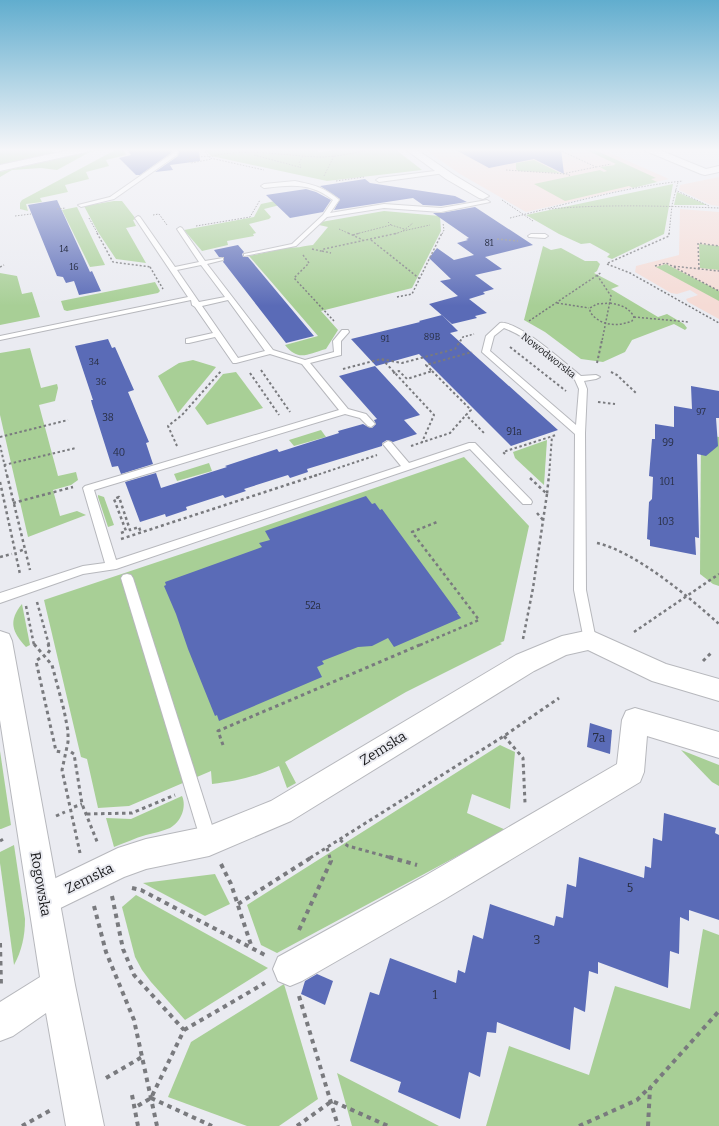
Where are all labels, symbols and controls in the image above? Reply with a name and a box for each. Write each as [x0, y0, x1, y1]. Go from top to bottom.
house number: 81 [484, 238, 494, 248]
house number: 14 [60, 244, 69, 254]
house number: 16 [70, 262, 78, 272]
street label: Nowodworska [519, 331, 579, 381]
house number: 89B [424, 332, 440, 342]
house number: 91 [381, 334, 390, 344]
house number: 34 [89, 357, 100, 367]
house number: 36 [96, 377, 106, 387]
house number: 97 [696, 407, 706, 417]
house number: 38 [102, 412, 114, 424]
house number: 91a [506, 426, 522, 438]
house number: 99 [662, 437, 674, 449]
house number: 40 [113, 447, 125, 459]
house number: 101 [660, 476, 674, 488]
house number: 103 [658, 516, 674, 528]
house number: 52a [305, 600, 322, 612]
street label: Zemska [357, 727, 410, 769]
house number: 7a [593, 731, 606, 745]
street label: Rogowska [26, 851, 55, 918]
street label: Zemska [62, 859, 116, 897]
house number: 5 [627, 881, 633, 895]
house number: 3 [534, 933, 541, 947]
house number: 1 [433, 988, 438, 1002]

